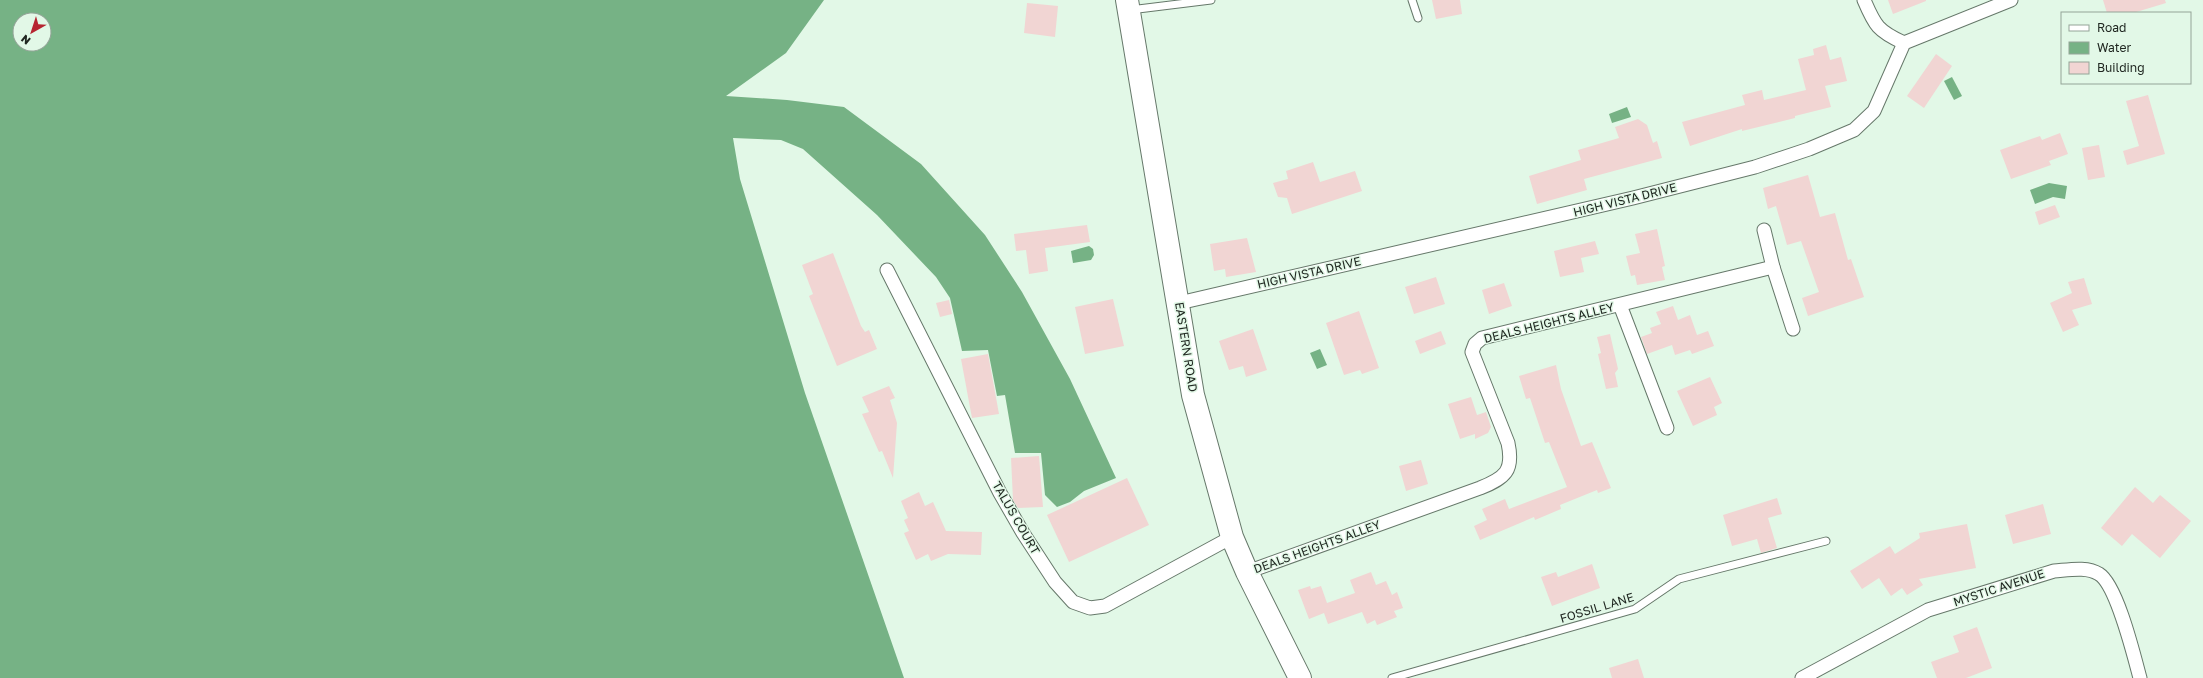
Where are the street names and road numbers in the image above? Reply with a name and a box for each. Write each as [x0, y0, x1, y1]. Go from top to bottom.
street label: HIGH VISTA DRIVE [1572, 179, 1678, 220]
street label: HIGH VISTA DRIVE [1256, 253, 1362, 292]
street label: DEALS HEIGHTS ALLEY [1482, 299, 1616, 346]
street label: EASTERN ROAD [1172, 301, 1201, 393]
street label: TALUS COURT [990, 479, 1044, 557]
street label: DEALS HEIGHTS ALLEY [1251, 517, 1382, 576]
street label: MYSTIC AVENUE [1951, 566, 2046, 609]
street label: FOSSIL LANE [1558, 589, 1636, 626]

